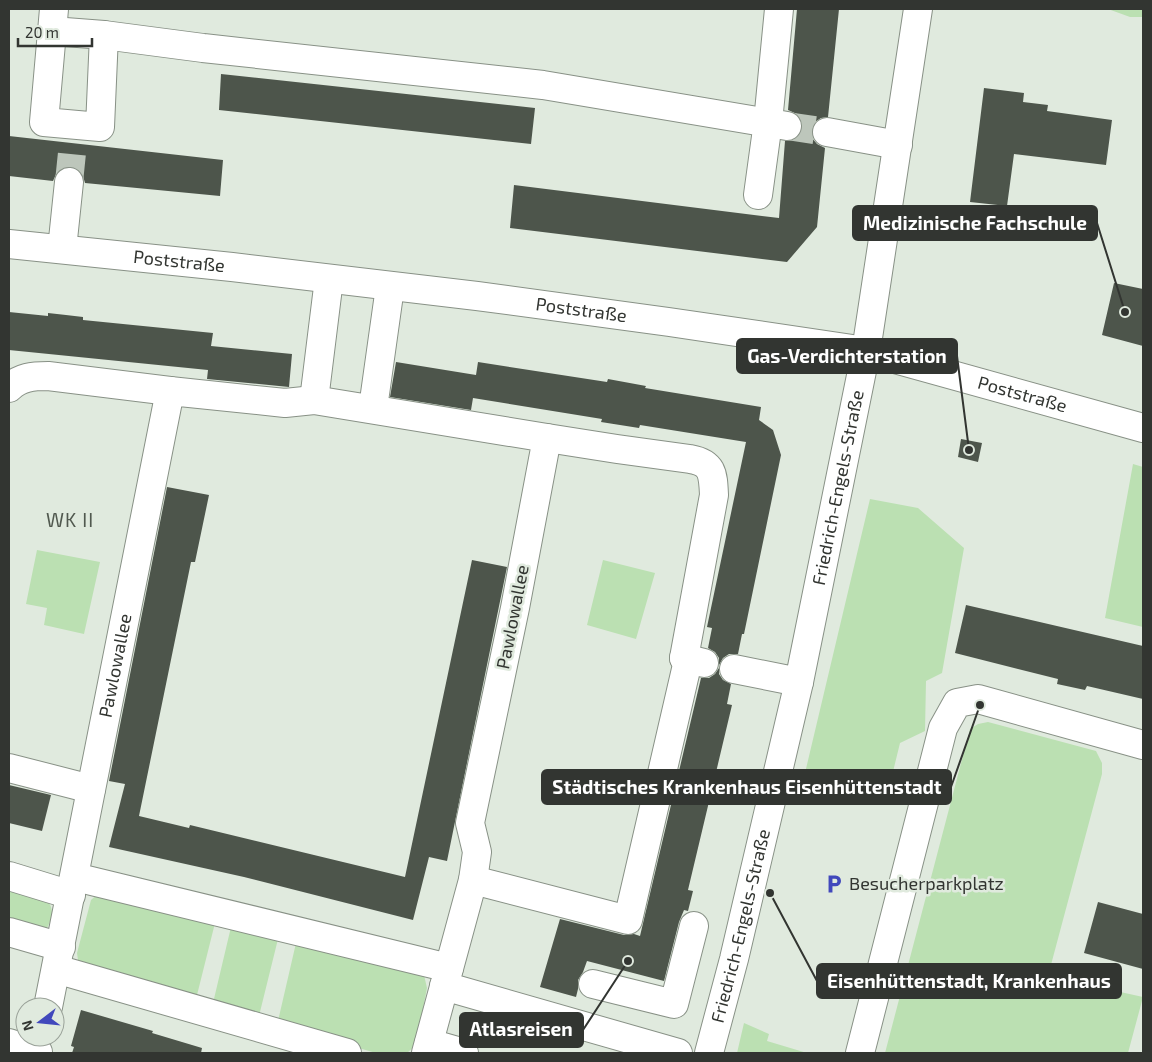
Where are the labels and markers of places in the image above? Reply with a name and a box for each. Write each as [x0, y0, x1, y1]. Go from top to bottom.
callout: Medizinische Fachschule [853, 206, 1097, 240]
callout: Gas-Verdichterstation [737, 339, 957, 373]
callout: Städtisches Krankenhaus Eisenhüttenstadt [542, 770, 951, 804]
place label: Besucherparkplatz [849, 872, 1004, 894]
parking icon: Besucherparkplatz [823, 873, 845, 895]
callout: Eisenhüttenstadt, Krankenhaus [817, 964, 1121, 998]
callout: Atlasreisen [460, 1013, 583, 1047]

